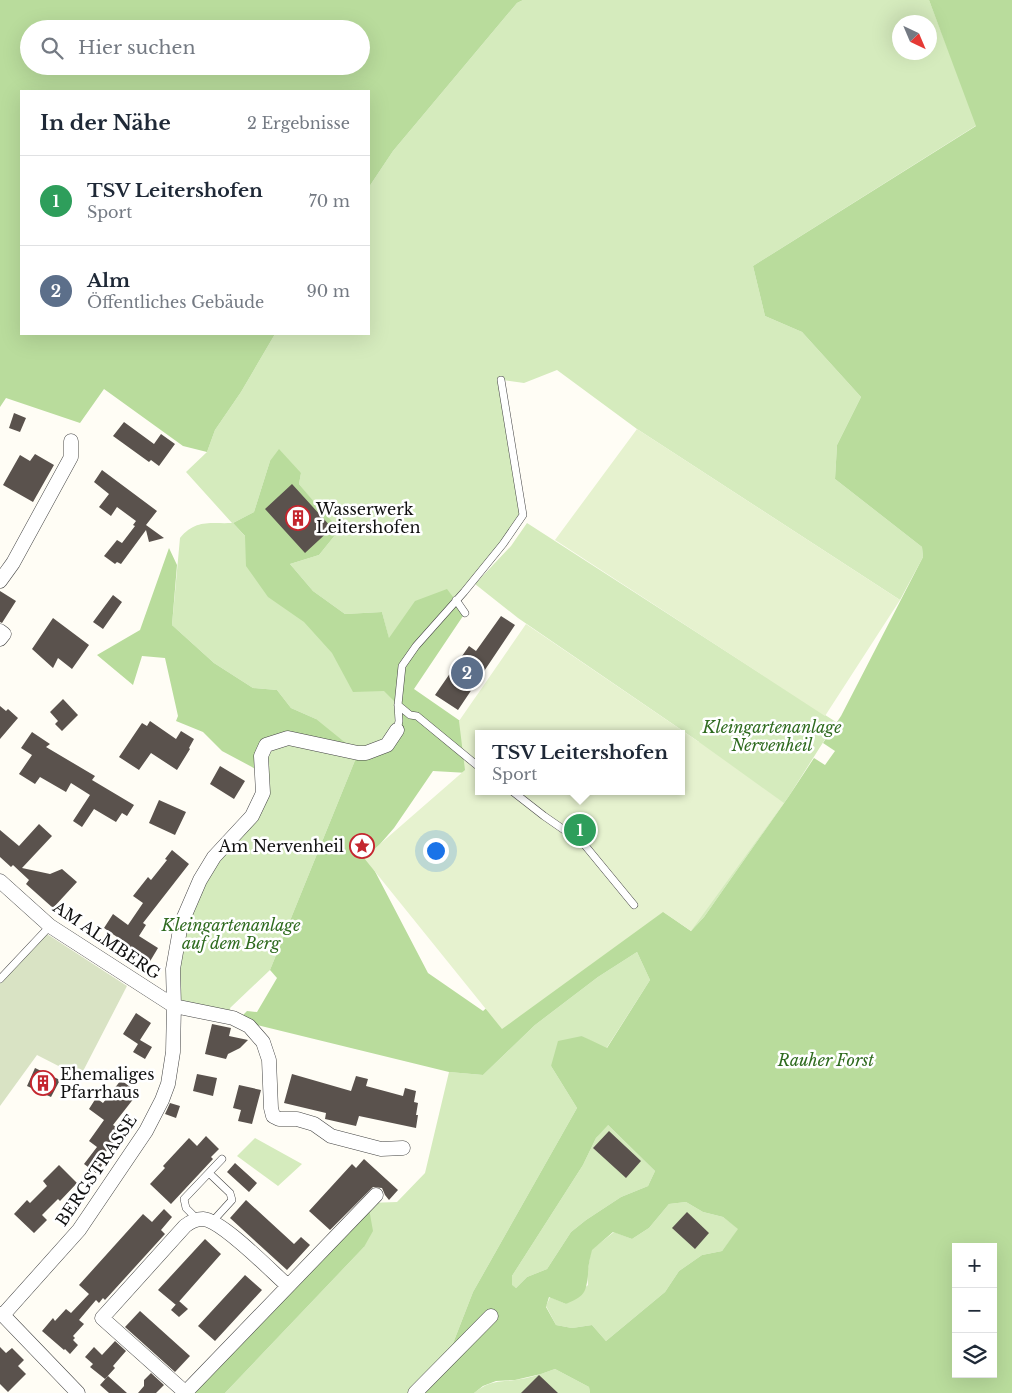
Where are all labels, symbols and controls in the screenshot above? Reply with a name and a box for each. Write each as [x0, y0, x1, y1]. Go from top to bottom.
north arrow [892, 15, 937, 60]
search box [20, 20, 370, 75]
icon: search [38, 34, 66, 62]
text: Hier suchen [78, 36, 196, 59]
text: In der Nähe [40, 110, 171, 136]
text: 2 Ergebnisse [247, 113, 350, 133]
text: TSV Leitershofen [87, 179, 263, 202]
text: 1 [53, 191, 59, 211]
text: 70 m [309, 191, 350, 211]
text: Sport [87, 202, 132, 222]
text: Alm [87, 269, 130, 292]
text: 2 [51, 281, 61, 301]
text: 90 m [307, 281, 350, 301]
text: Öffentliches Gebäude [87, 292, 264, 312]
place label: Wasserwerk Leitershofen [315, 499, 420, 537]
building icon: Wasserwerk Leitershofen [285, 505, 311, 531]
pin: 2 [451, 654, 483, 692]
park label: Kleingartenanlage Nervenheil [702, 717, 842, 755]
popup [475, 730, 685, 795]
text: TSV Leitershofen [492, 741, 668, 764]
text: Sport [492, 764, 537, 784]
pin: 1 [564, 811, 596, 849]
place icon: Am Nervenheil [349, 833, 375, 859]
place label: Am Nervenheil [218, 836, 344, 856]
your location [423, 838, 449, 864]
street label: AM ALMBERG [49, 896, 165, 983]
park label: Kleingartenanlage auf dem Berg [161, 915, 301, 953]
park label: Rauher Forst [777, 1050, 874, 1070]
place label: Ehemaliges Pfarrhaus [60, 1064, 154, 1102]
building icon: Ehemaliges Pfarrhaus [30, 1070, 56, 1096]
street label: BERGSTRASSE [51, 1110, 141, 1230]
map controls [952, 1243, 997, 1378]
button: + [952, 1243, 997, 1288]
button: − [952, 1288, 997, 1333]
button: layers [952, 1333, 997, 1378]

